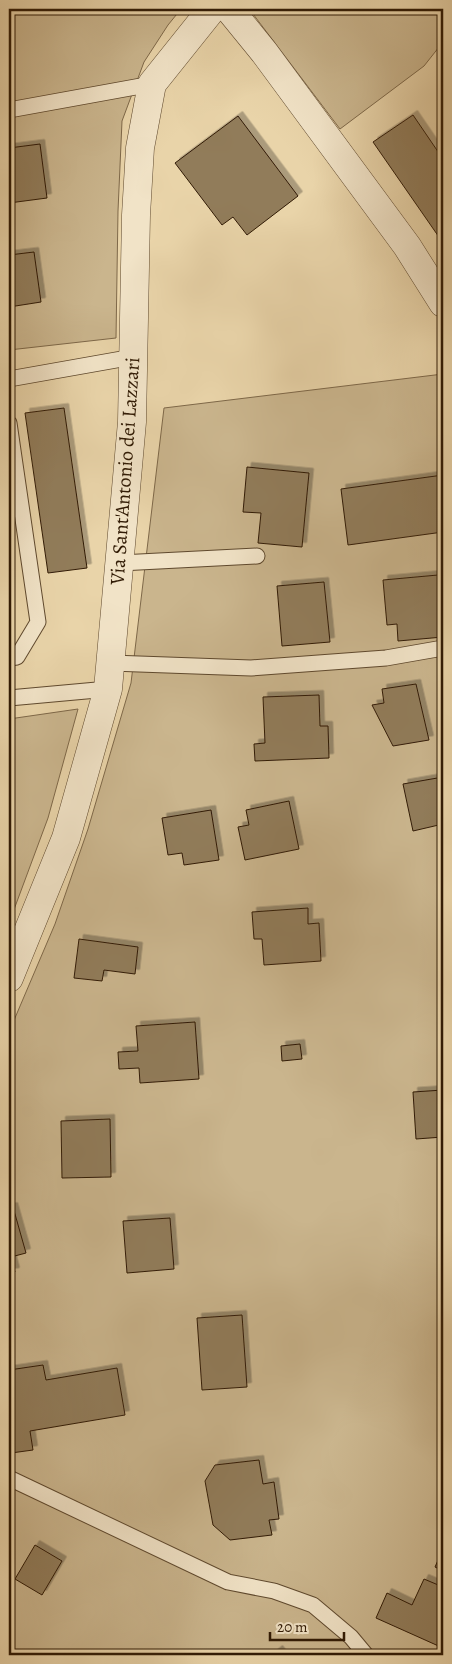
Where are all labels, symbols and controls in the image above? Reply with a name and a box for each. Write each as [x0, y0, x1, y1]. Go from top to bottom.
street label: Via Sant'Antonio dei Lazzari [104, 356, 146, 587]
scale bar [270, 1609, 343, 1641]
text: 20 m [277, 1617, 308, 1637]

